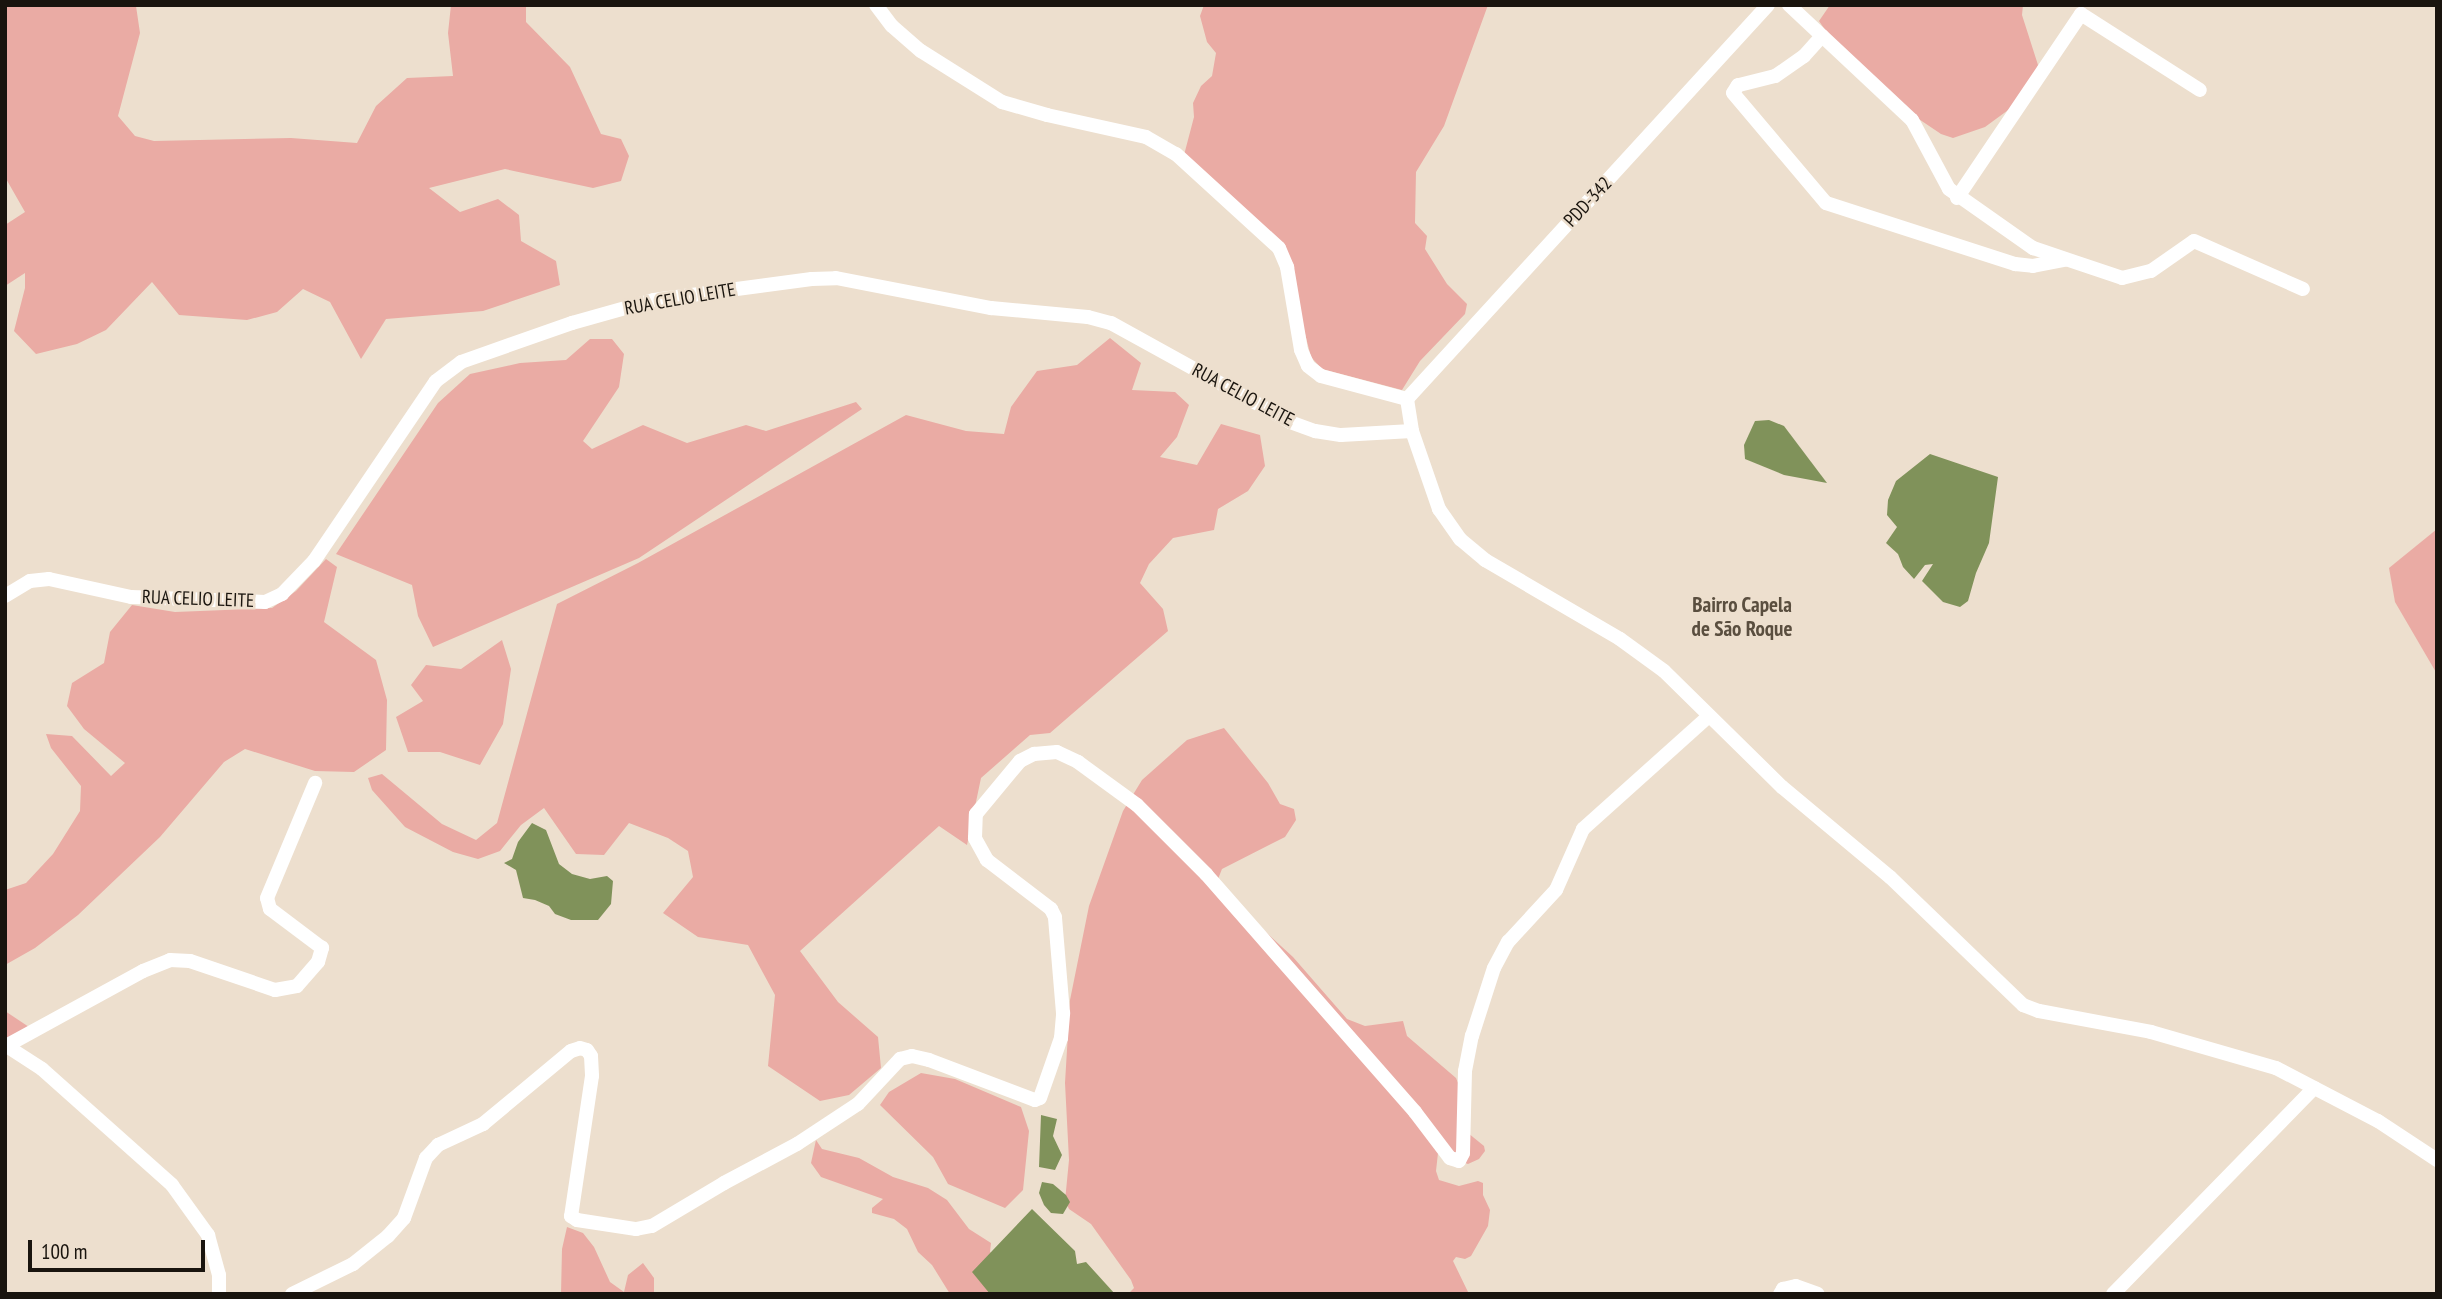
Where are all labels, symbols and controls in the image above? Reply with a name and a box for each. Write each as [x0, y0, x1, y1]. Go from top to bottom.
street label: PDD-342 [1559, 172, 1617, 232]
street label: RUA CELIO LEITE [622, 278, 738, 320]
street label: RUA CELIO LEITE [1188, 358, 1298, 432]
street label: RUA CELIO LEITE [141, 586, 255, 612]
district label: Bairro Capela de São Roque [1692, 592, 1792, 642]
scale bar [32, 1226, 208, 1270]
text: 100 m [41, 1238, 87, 1265]

